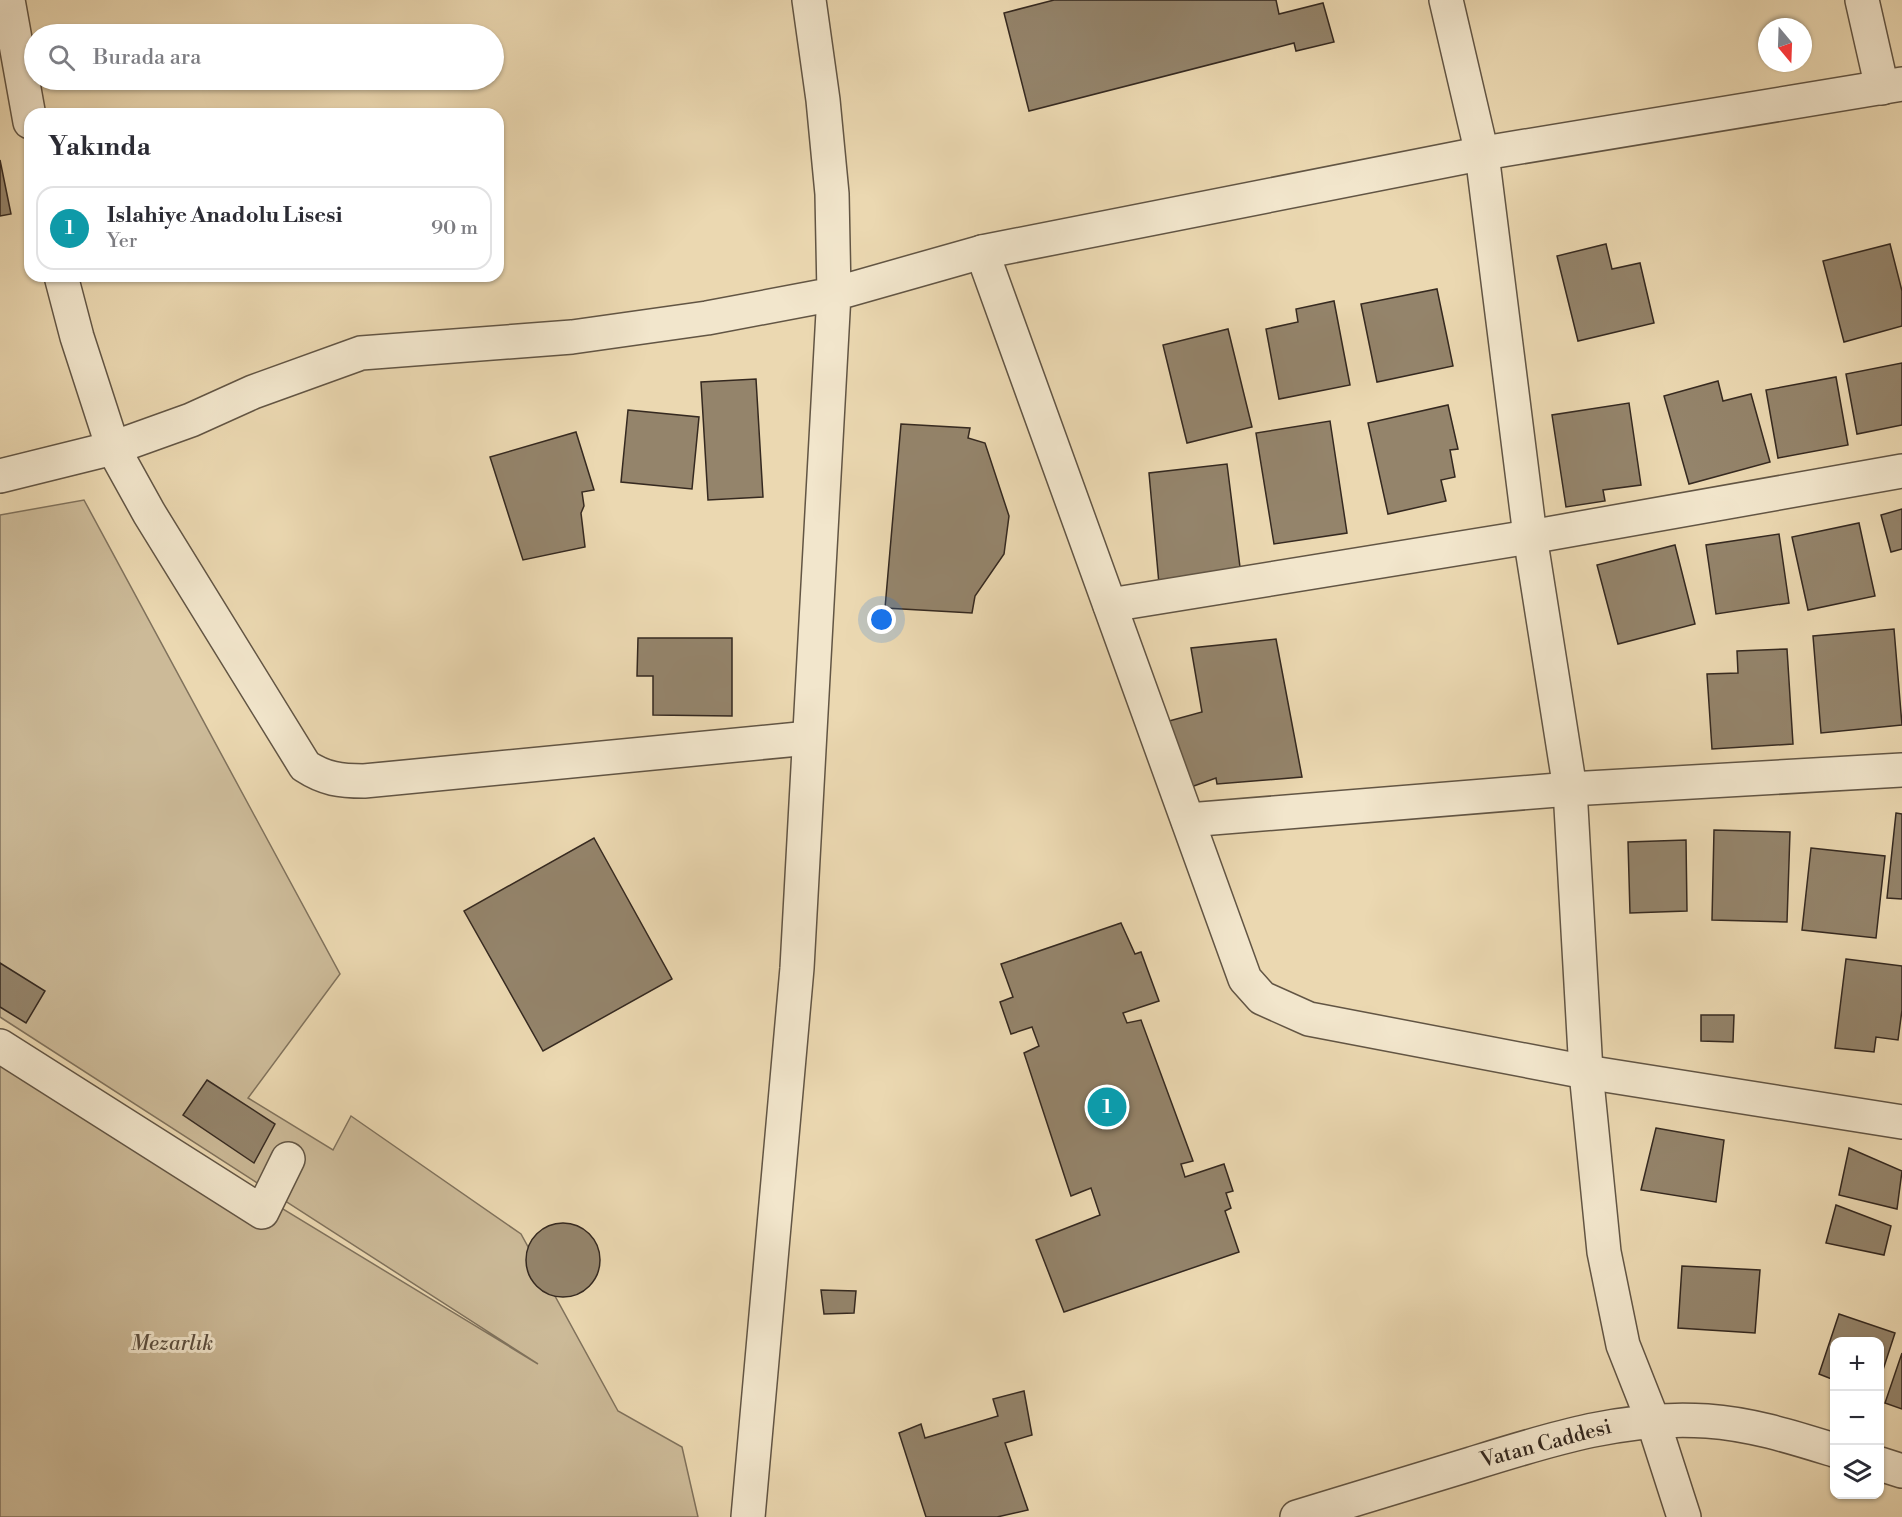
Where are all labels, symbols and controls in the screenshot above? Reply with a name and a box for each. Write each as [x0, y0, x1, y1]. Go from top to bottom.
north arrow [1758, 18, 1812, 72]
search box [24, 24, 504, 90]
icon: search [45, 41, 78, 74]
text: Burada ara [93, 44, 201, 71]
text: Yakında [48, 131, 151, 163]
text: Islahiye Anadolu Lisesi [107, 202, 343, 229]
text: 1 [65, 216, 74, 241]
text: 90 m [431, 216, 478, 241]
text: Yer [107, 229, 137, 254]
your location [867, 605, 896, 634]
pin: 1 [1088, 1084, 1126, 1130]
park label: Mezarlık [131, 1331, 213, 1357]
map controls [1830, 1337, 1884, 1499]
button: + [1830, 1337, 1884, 1391]
button: − [1830, 1391, 1884, 1445]
street label: Vatan Caddesi [1477, 1414, 1614, 1474]
button: layers [1830, 1445, 1884, 1499]

